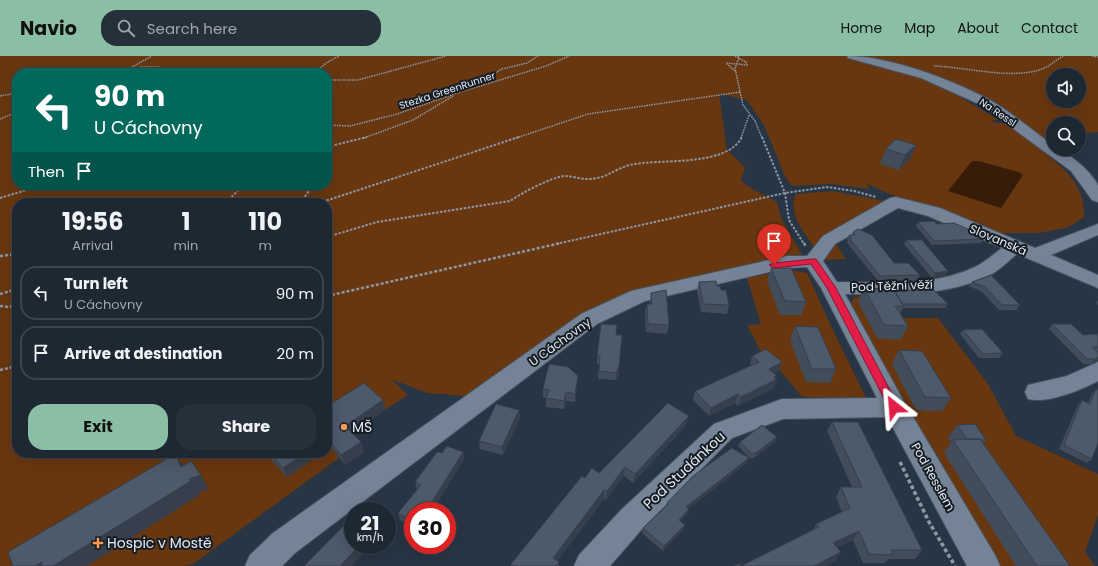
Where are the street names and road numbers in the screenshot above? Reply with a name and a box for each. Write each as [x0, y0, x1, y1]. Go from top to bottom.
street label: Stezka GreenRunner [397, 68, 497, 113]
street label: Na Ressl [976, 95, 1019, 130]
street label: Slovanská [967, 220, 1029, 259]
street label: Pod Těžní věží [851, 276, 933, 295]
street label: U Cáchovny [525, 313, 594, 370]
street label: Pod Studánkou [639, 427, 729, 513]
street label: Pod Resslem [908, 439, 959, 514]

